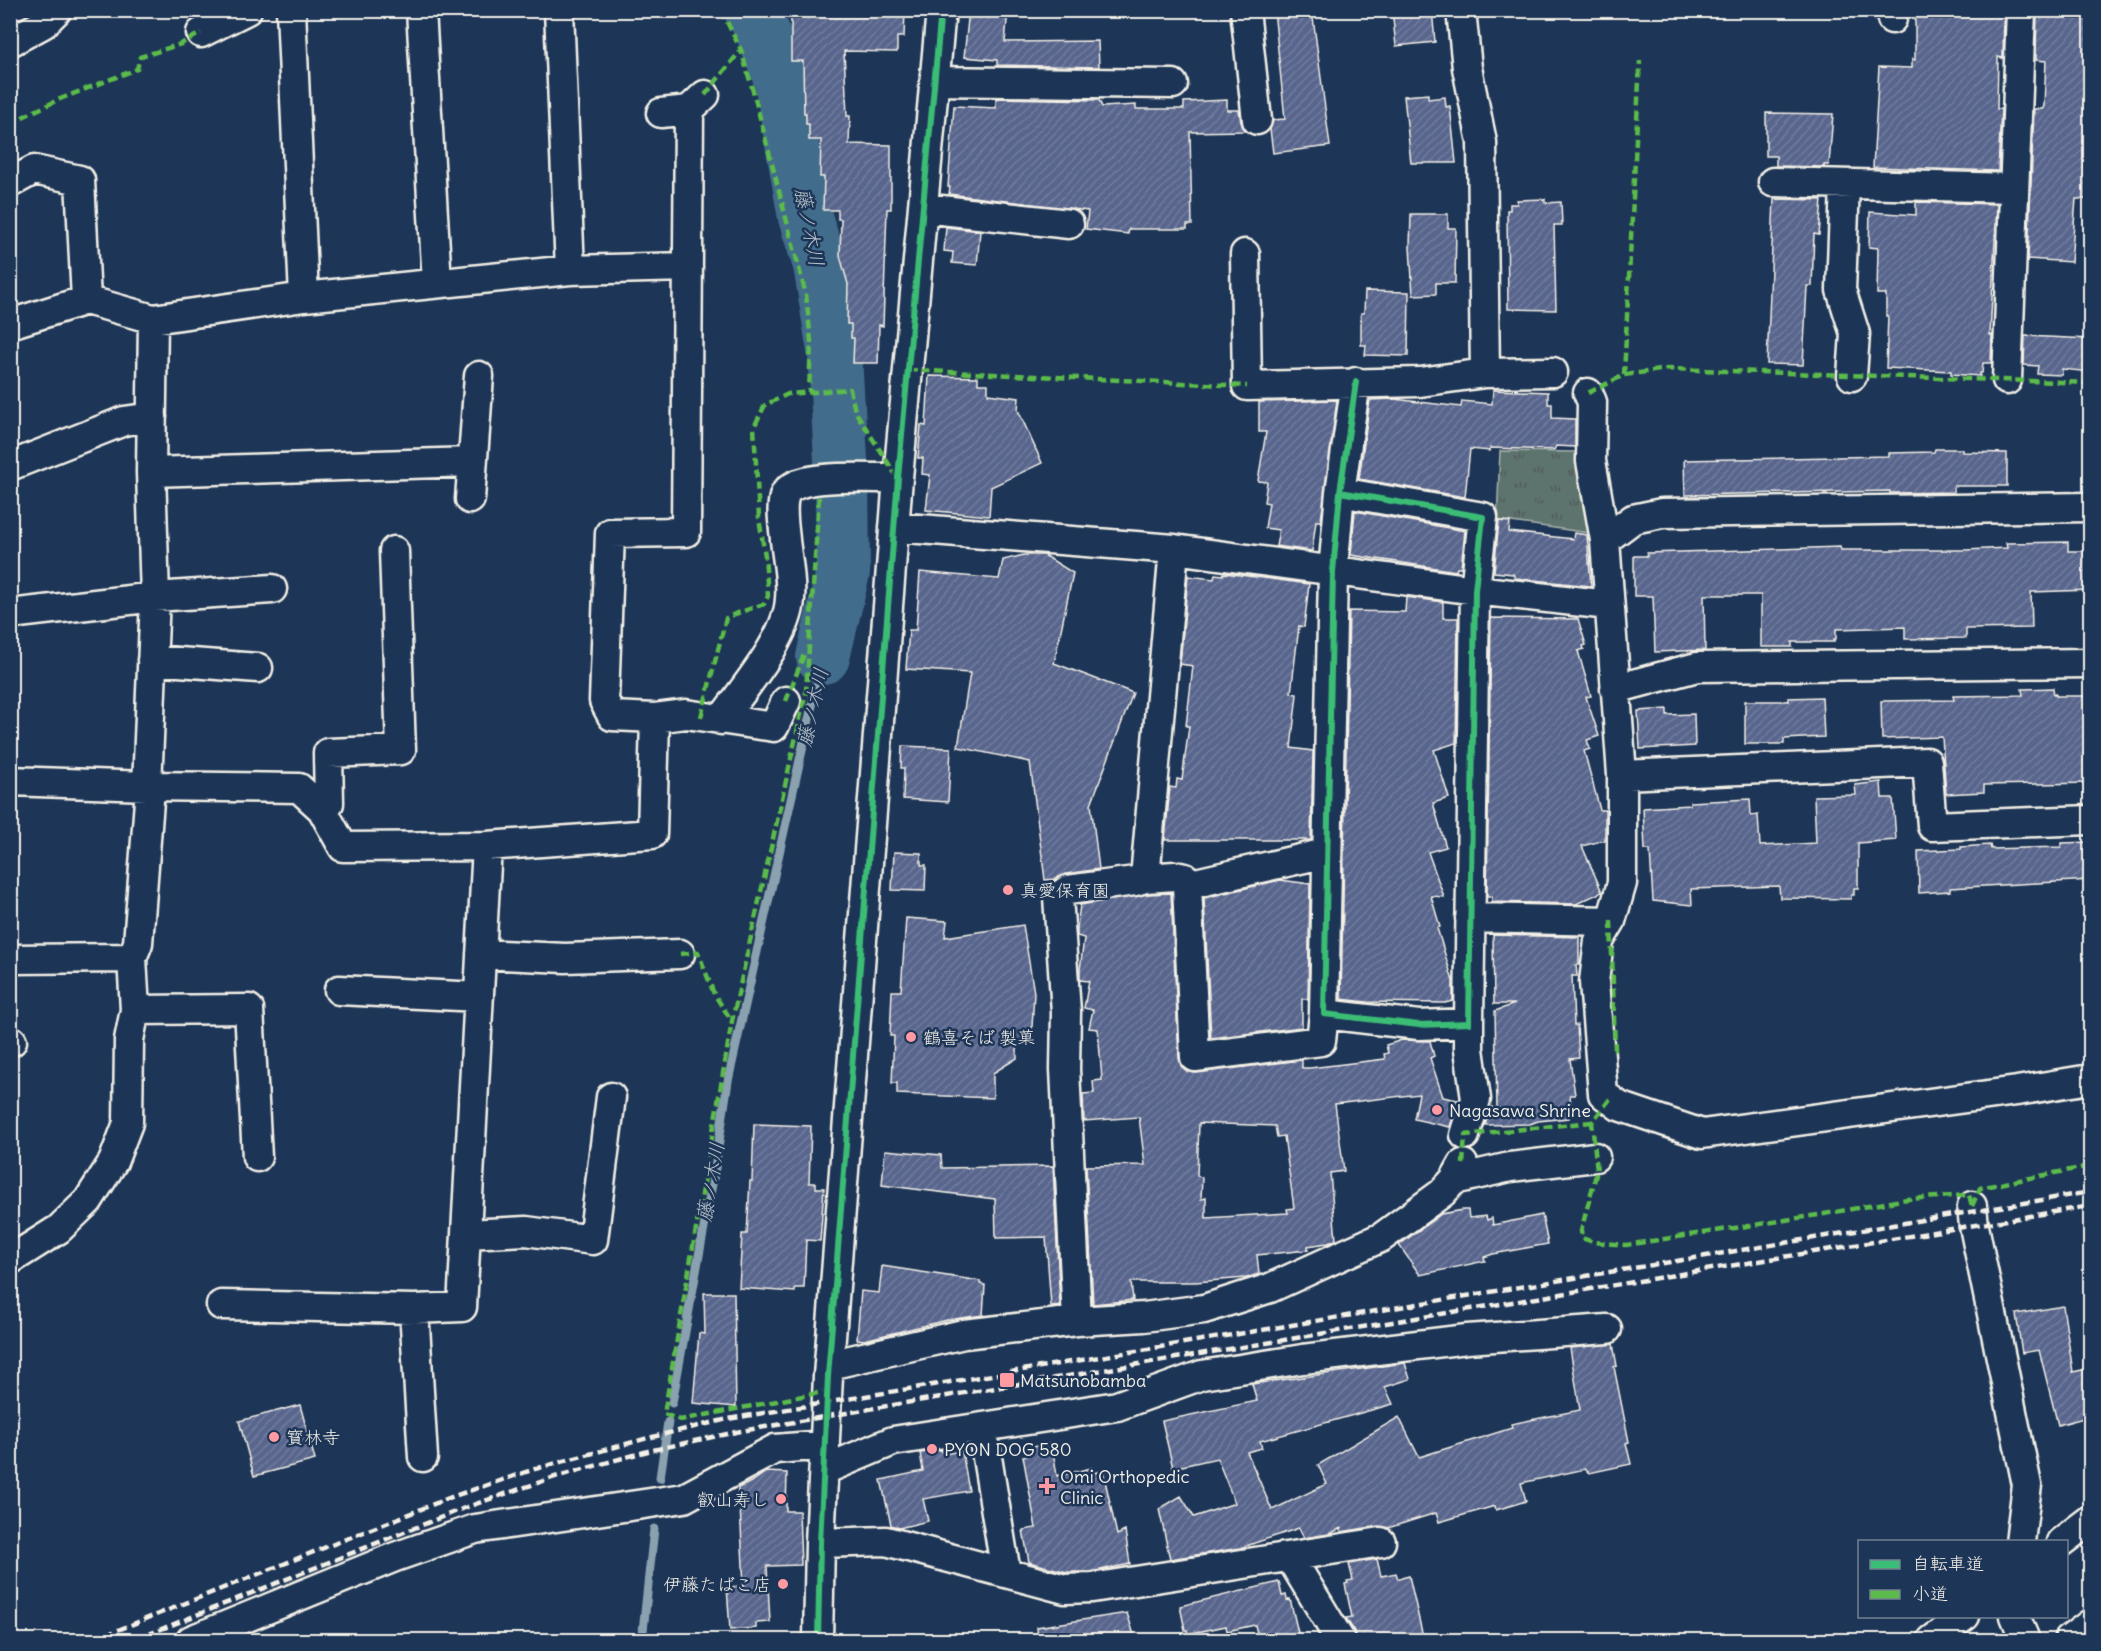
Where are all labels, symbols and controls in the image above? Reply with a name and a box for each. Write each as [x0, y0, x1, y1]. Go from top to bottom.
water label: 藤ノ木川 [790, 185, 830, 269]
water label: 藤ノ木川 [791, 665, 833, 749]
place label: 真愛保育園 [1020, 879, 1110, 902]
marker: 真愛保育園 [1001, 883, 1015, 897]
place label: 鶴喜そば 製菓 [923, 1026, 1035, 1049]
marker: 鶴喜そば 製菓 [904, 1030, 918, 1044]
place label: Nagasawa Shrine [1449, 1099, 1591, 1122]
marker: Nagasawa Shrine [1430, 1103, 1444, 1117]
water label: 藤ノ木川 [691, 1140, 729, 1224]
place label: Matsunobamba [1020, 1369, 1146, 1392]
marker: Matsunobamba [998, 1371, 1016, 1389]
place label: 寳林寺 [286, 1426, 340, 1449]
marker: 寳林寺 [267, 1430, 281, 1444]
place label: PYON DOG 580 [944, 1438, 1072, 1461]
marker: PYON DOG 580 [925, 1442, 939, 1456]
place label: Omi Orthopedic Clinic [1060, 1465, 1190, 1509]
marker: Omi Orthopedic Clinic [1038, 1477, 1056, 1495]
place label: 叡山寿し [697, 1488, 769, 1511]
marker: 叡山寿し [774, 1492, 788, 1506]
legend [1858, 1540, 2068, 1618]
text: 自転車道 [1912, 1552, 1984, 1575]
place label: 伊藤たばこ店 [663, 1573, 771, 1596]
marker: 伊藤たばこ店 [776, 1577, 790, 1591]
text: 小道 [1912, 1582, 1948, 1605]

